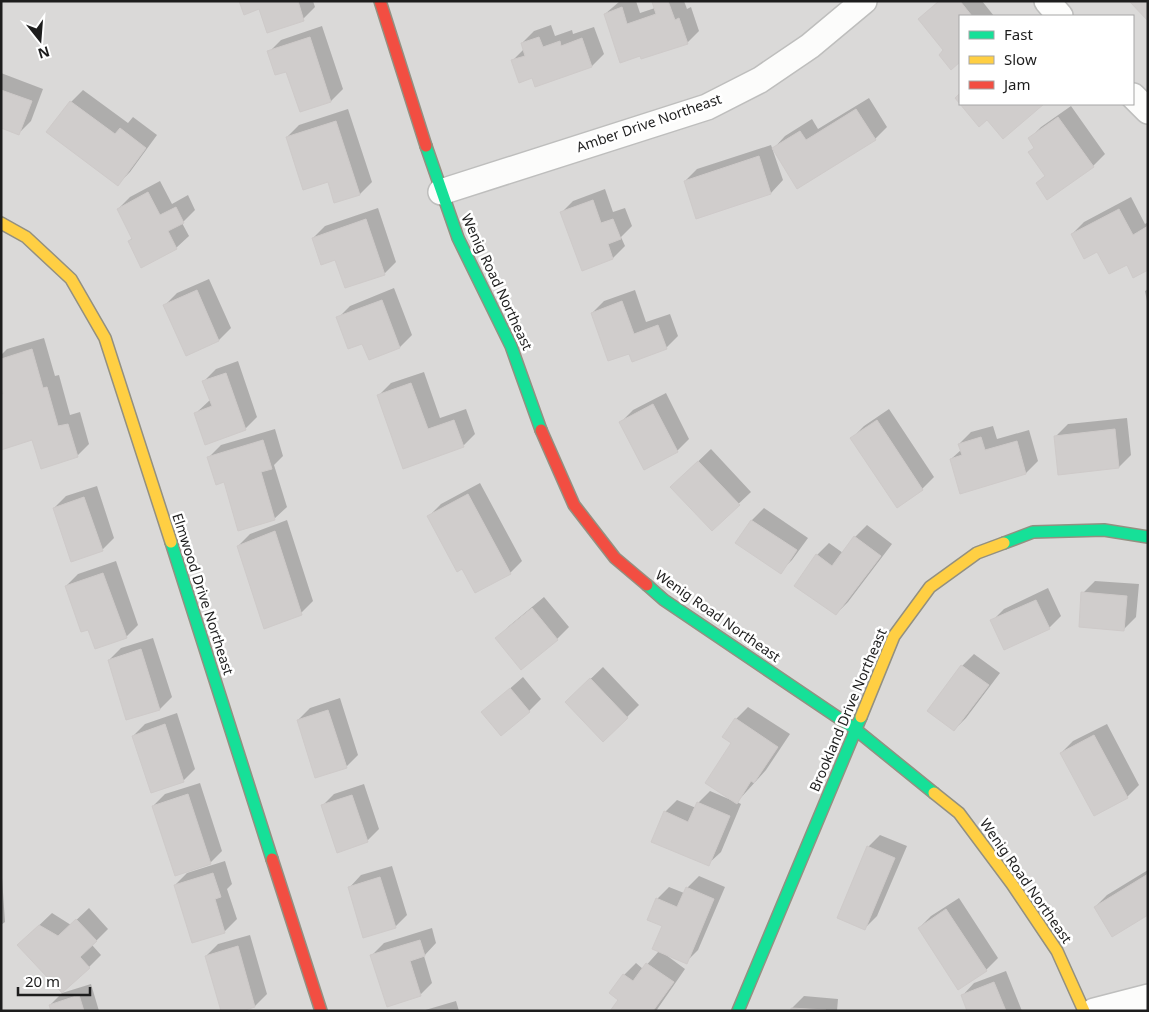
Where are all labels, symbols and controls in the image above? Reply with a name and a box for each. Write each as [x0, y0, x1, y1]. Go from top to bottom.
north arrow [15, 15, 65, 65]
legend [959, 15, 1134, 105]
text: Fast [1004, 24, 1033, 44]
text: N [36, 42, 52, 64]
text: Slow [1004, 49, 1037, 69]
text: Jam [1002, 74, 1031, 94]
street label: Amber Drive Northeast [574, 89, 724, 156]
street label: Wenig Road Northeast [457, 210, 537, 353]
street label: Elmwood Drive Northeast [168, 511, 239, 677]
street label: Wenig Road Northeast [652, 565, 785, 666]
street label: Brookland Drive Northeast [804, 625, 891, 794]
street label: Wenig Road Northeast [976, 814, 1077, 947]
scale bar [18, 964, 90, 996]
text: 20 m [25, 971, 60, 991]

